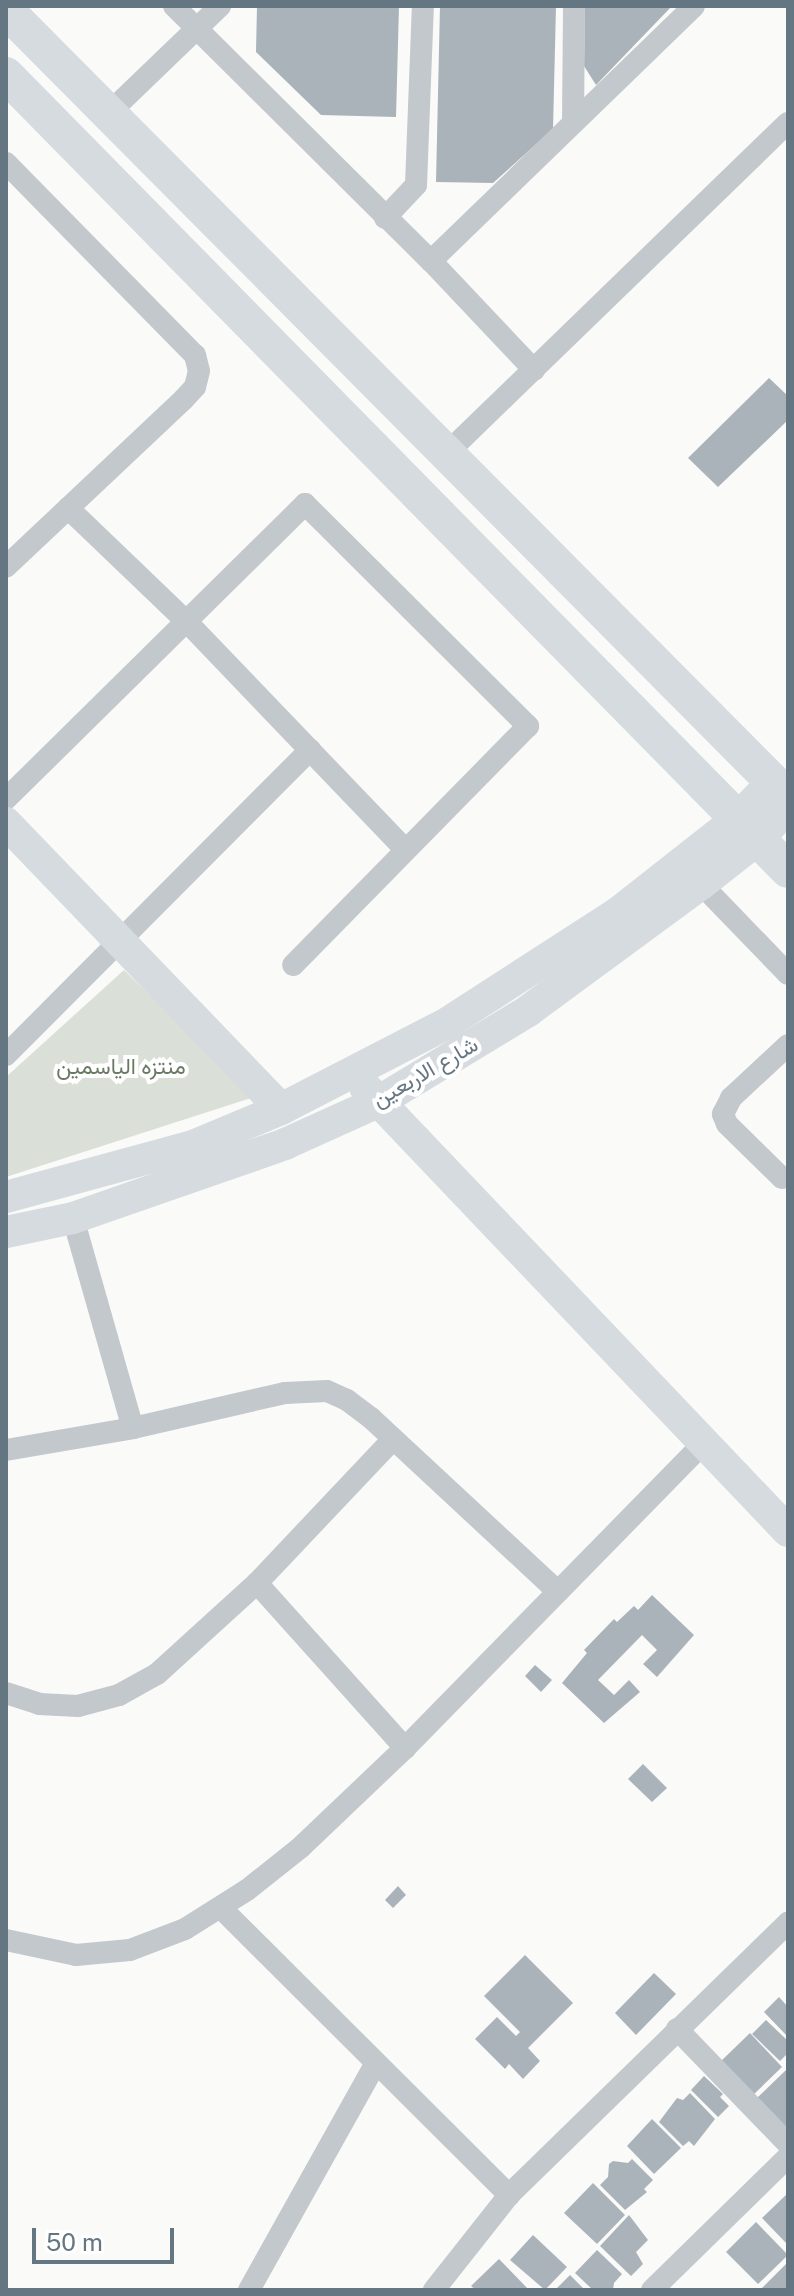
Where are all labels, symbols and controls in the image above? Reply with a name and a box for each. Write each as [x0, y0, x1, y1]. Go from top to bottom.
street label: شارع الاربعين [367, 1031, 483, 1113]
park label: منتزه الياسمين [56, 1054, 186, 1080]
scale bar [36, 2212, 178, 2262]
text: 50 m [46, 2228, 103, 2256]

